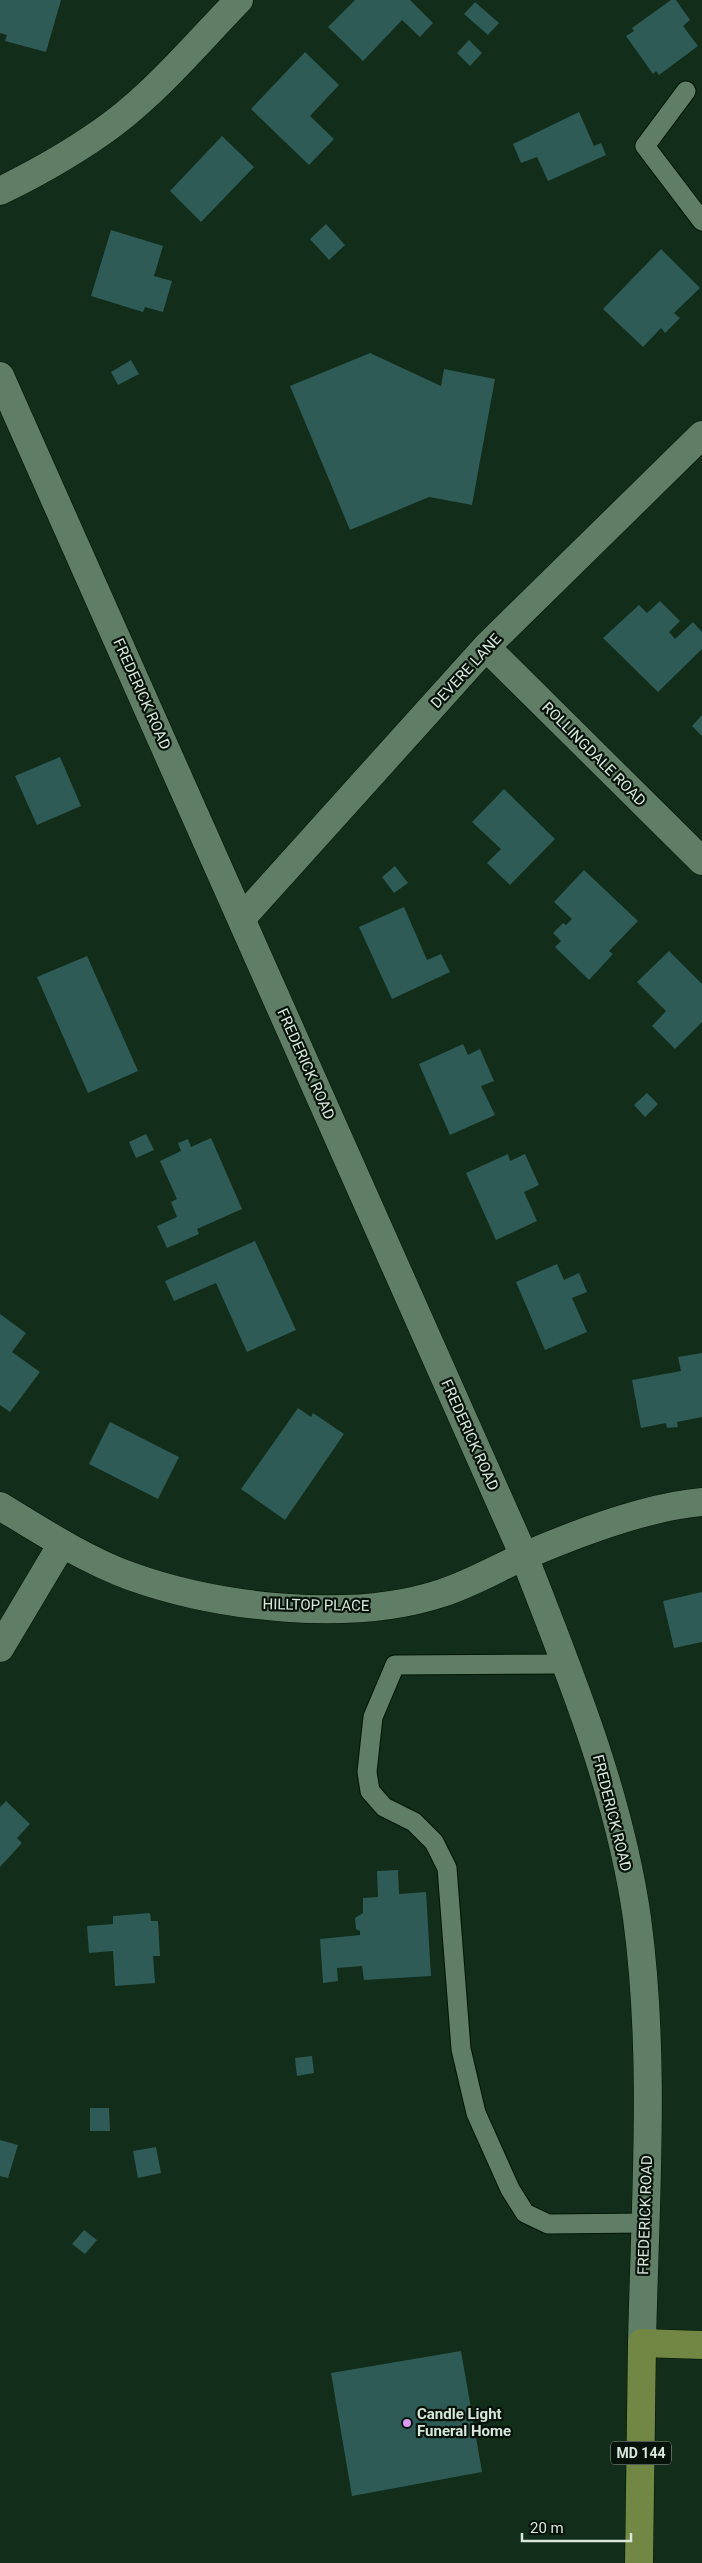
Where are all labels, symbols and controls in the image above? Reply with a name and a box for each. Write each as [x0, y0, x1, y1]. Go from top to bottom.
street label: DEVERE LANE [427, 630, 505, 712]
street label: FREDERICK ROAD [109, 636, 175, 752]
street label: ROLLINGDALE ROAD [538, 698, 650, 810]
street label: FREDERICK ROAD [273, 1006, 339, 1122]
street label: FREDERICK ROAD [437, 1377, 503, 1493]
street label: HILLTOP PLACE [262, 1595, 370, 1615]
street label: FREDERICK ROAD [589, 1753, 635, 1873]
street label: FREDERICK ROAD [634, 2155, 656, 2275]
place label: Candle Light Funeral Home [417, 2405, 511, 2440]
marker: Candle Light Funeral Home [401, 2417, 413, 2429]
road number: MD 144 [611, 2442, 671, 2464]
scale bar [522, 2510, 631, 2542]
text: 20 m [530, 2519, 564, 2537]

